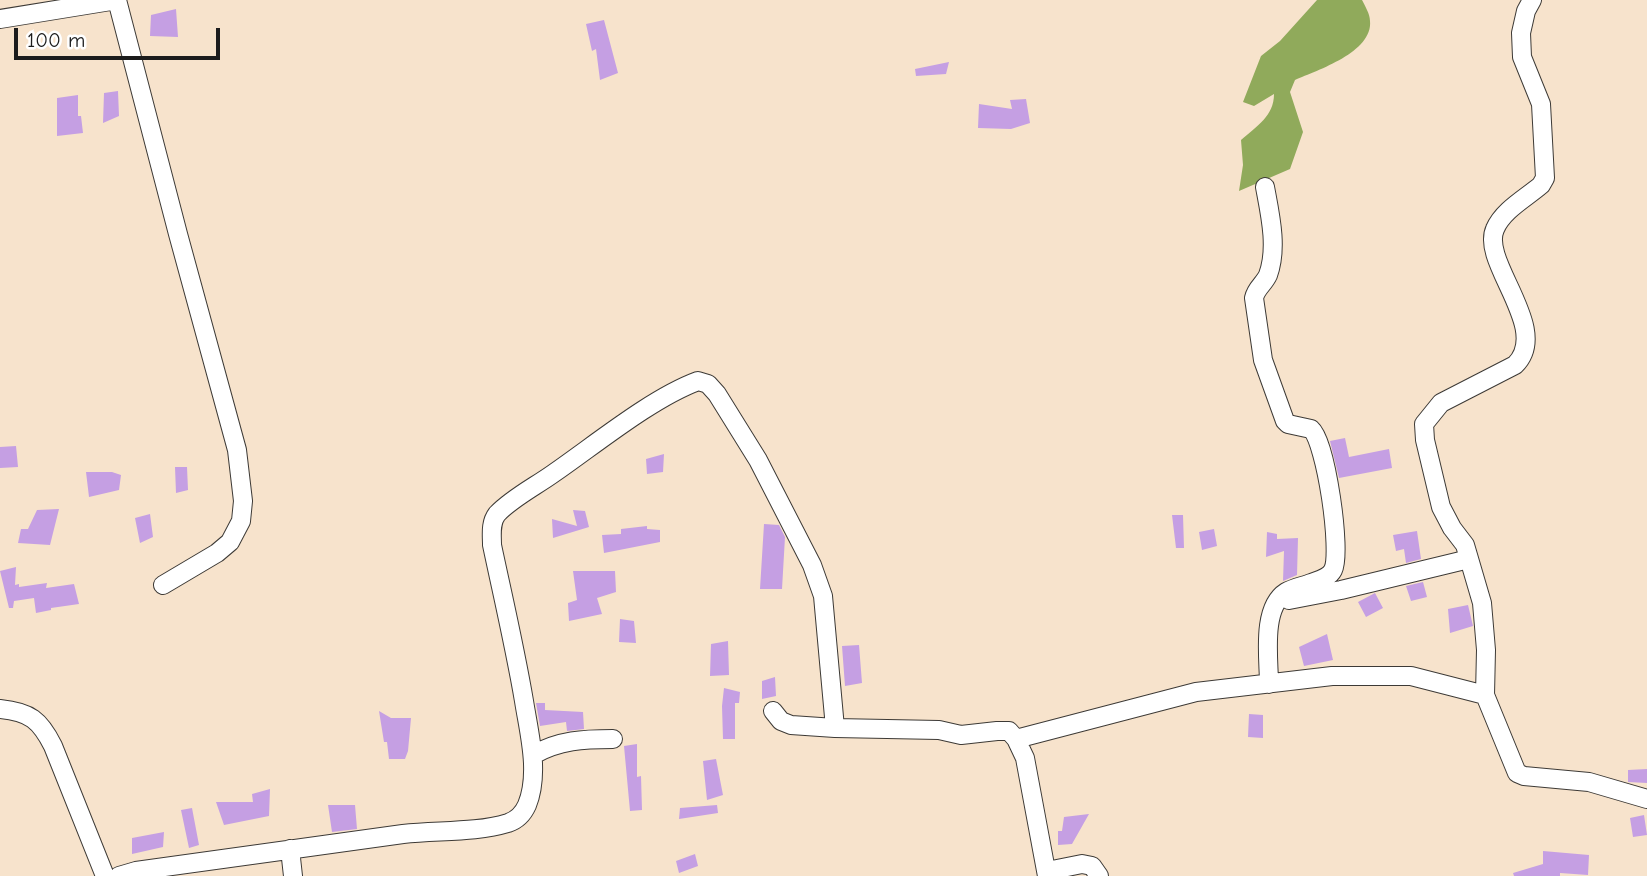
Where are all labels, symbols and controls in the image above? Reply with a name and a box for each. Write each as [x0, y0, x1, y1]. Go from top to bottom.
scale bar [18, 14, 224, 58]
text: 100 m [27, 28, 85, 52]

